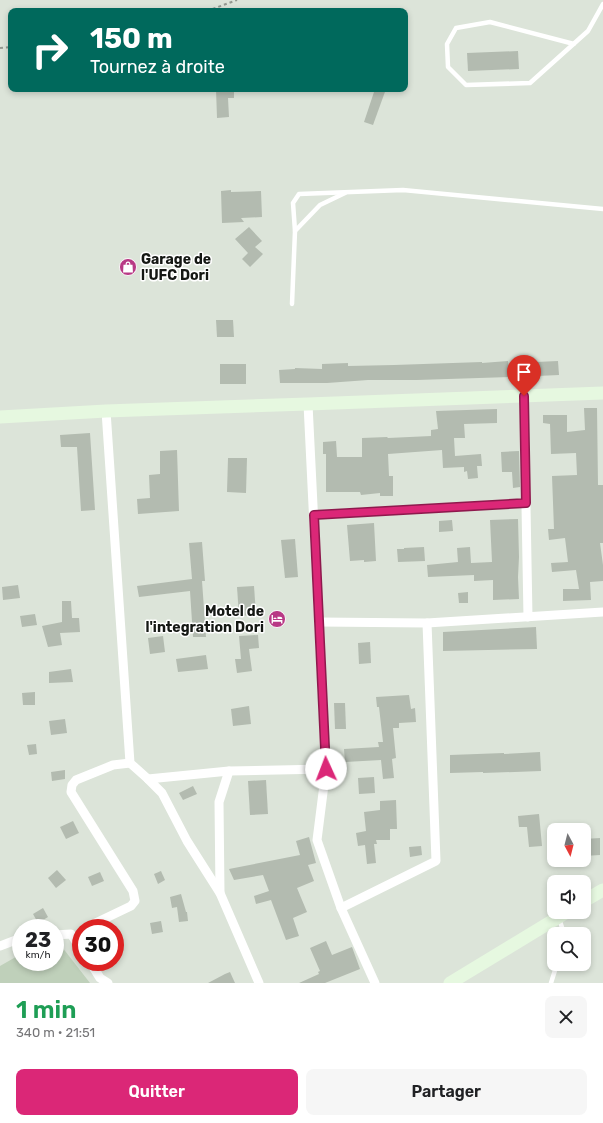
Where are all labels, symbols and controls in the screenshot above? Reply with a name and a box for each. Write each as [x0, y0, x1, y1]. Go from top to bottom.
text: 150 m [90, 22, 173, 55]
icon: right [24, 24, 76, 76]
text: Tournez à droite [90, 56, 225, 78]
place label: Garage de l'UFC Dori [141, 251, 211, 284]
shop icon: Garage de l'UFC Dori [118, 257, 138, 277]
pin [507, 355, 541, 396]
icon: arrive [513, 361, 535, 383]
place label: Motel de l'integration Dori [145, 603, 264, 636]
hotel icon: Motel de l'integration Dori [267, 609, 287, 629]
position arrow [305, 748, 347, 790]
north arrow [547, 823, 591, 867]
map controls [547, 823, 591, 971]
button: sound [547, 875, 591, 919]
speed limit sign: 30 [72, 919, 124, 971]
button: search [547, 927, 591, 971]
text: 23 [25, 928, 51, 952]
text: km/h [26, 949, 50, 961]
text: 1 min [16, 996, 76, 1024]
button: close [545, 996, 587, 1038]
text: 340 m · 21:51 [16, 1025, 95, 1040]
button: Quitter [16, 1069, 298, 1115]
button: Partager [306, 1069, 587, 1115]

